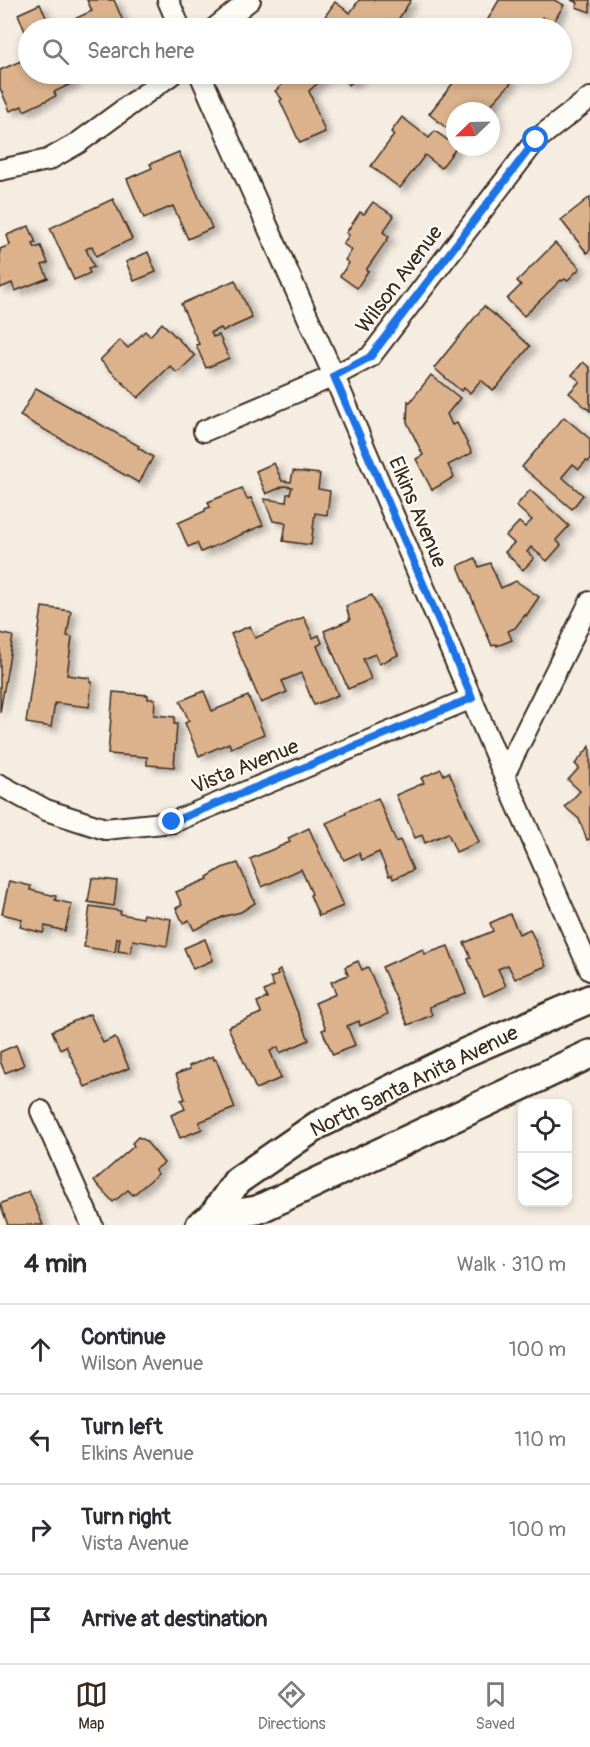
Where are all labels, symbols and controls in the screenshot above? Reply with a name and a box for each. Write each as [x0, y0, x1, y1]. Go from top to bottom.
search box [18, 18, 572, 84]
icon: search [39, 35, 72, 68]
text: Search here [87, 37, 194, 65]
north arrow [446, 102, 500, 156]
route start [522, 126, 548, 152]
street label: Wilson Avenue [350, 220, 449, 339]
street label: Elkins Avenue [382, 453, 453, 572]
street label: Vista Avenue [188, 733, 303, 800]
route end [158, 808, 184, 834]
street label: North Santa Anita Avenue [306, 1019, 523, 1144]
map controls [518, 1099, 572, 1207]
button: locate [518, 1099, 572, 1153]
button: layers [518, 1153, 572, 1207]
text: 4 min [24, 1248, 87, 1280]
text: Walk · 310 m [457, 1252, 566, 1277]
text: Continue [81, 1323, 165, 1351]
icon: ahead [24, 1333, 57, 1366]
text: 100 m [509, 1337, 566, 1362]
text: Wilson Avenue [81, 1351, 203, 1376]
text: Turn left [81, 1413, 163, 1441]
icon: left [24, 1423, 57, 1456]
text: 110 m [515, 1427, 566, 1452]
text: Elkins Avenue [81, 1441, 194, 1466]
text: Turn right [81, 1503, 171, 1531]
icon: right [24, 1513, 57, 1546]
text: 100 m [509, 1517, 566, 1542]
text: Vista Avenue [81, 1531, 189, 1556]
icon: arrive [24, 1603, 57, 1636]
text: Arrive at destination [81, 1605, 267, 1633]
tab: Map [75, 1678, 108, 1734]
tab: Directions [258, 1678, 326, 1734]
tab: Saved [475, 1678, 515, 1734]

